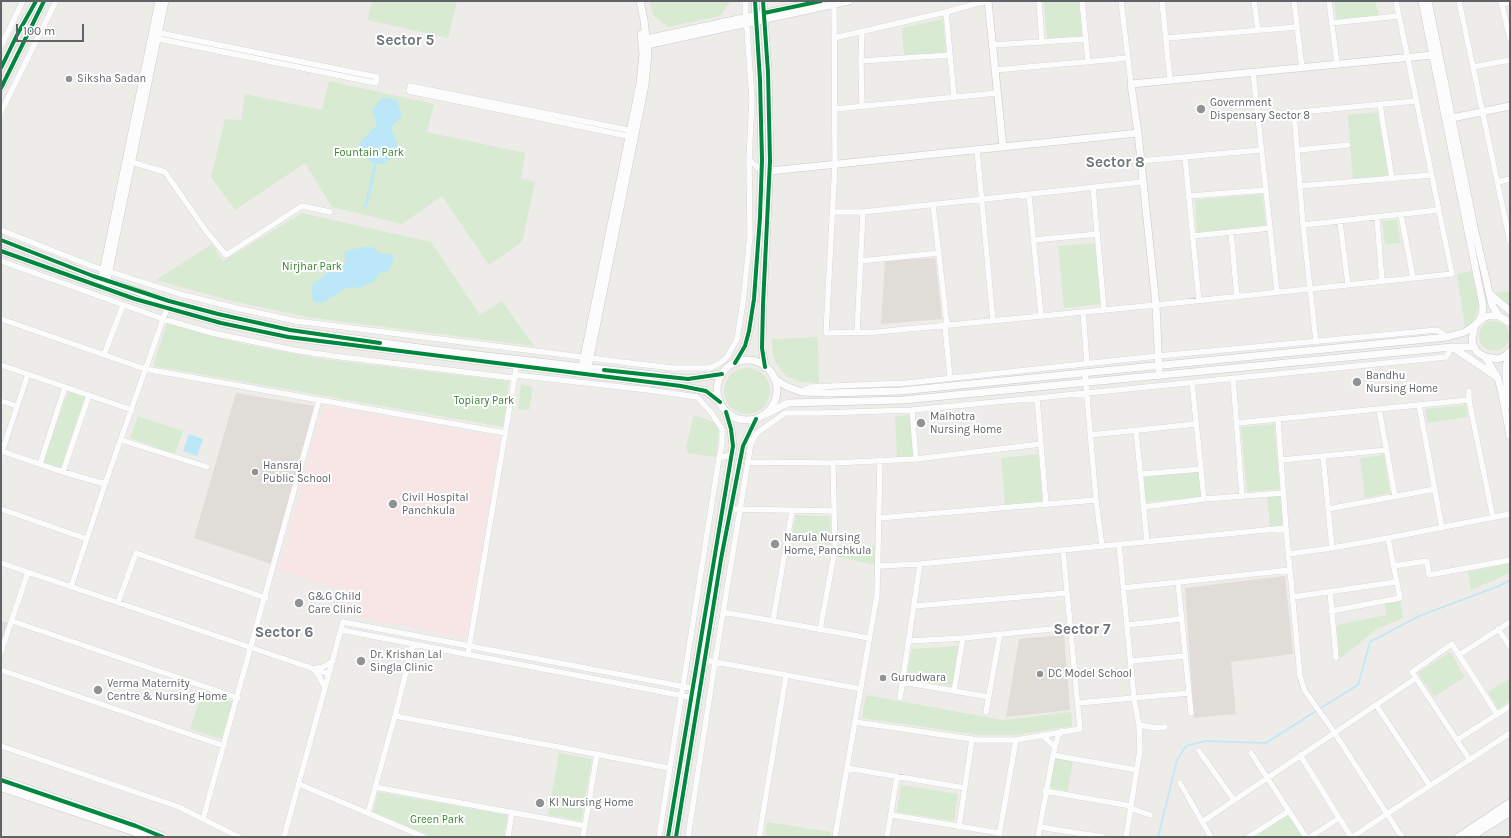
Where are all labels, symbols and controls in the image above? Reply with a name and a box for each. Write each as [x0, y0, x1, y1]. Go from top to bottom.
scale bar [18, 16, 86, 42]
text: 100 m [23, 24, 55, 38]
district label: Sector 5 [376, 32, 434, 50]
place label: Siksha Sadan [77, 72, 146, 86]
marker: Siksha Sadan [64, 74, 74, 84]
place label: Government Dispensary Sector 8 [1210, 96, 1310, 122]
marker: Government Dispensary Sector 8 [1195, 103, 1207, 115]
park label: Fountain Park [334, 146, 404, 160]
district label: Sector 8 [1085, 154, 1145, 172]
park label: Nirjhar Park [282, 260, 342, 274]
place label: Bandhu Nursing Home [1366, 369, 1438, 395]
marker: Bandhu Nursing Home [1351, 376, 1363, 388]
park label: Topiary Park [454, 394, 514, 408]
place label: Malhotra Nursing Home [930, 410, 1002, 436]
marker: Malhotra Nursing Home [915, 417, 927, 429]
place label: Hansraj Public School [263, 459, 331, 485]
marker: Hansraj Public School [250, 467, 260, 477]
place label: Civil Hospital Panchkula [402, 491, 469, 517]
marker: Civil Hospital Panchkula [387, 498, 399, 510]
place label: Narula Nursing Home, Panchkula [784, 531, 871, 557]
marker: Narula Nursing Home, Panchkula [769, 538, 781, 550]
place label: G&G Child Care Clinic [308, 590, 362, 616]
marker: G&G Child Care Clinic [293, 597, 305, 609]
district label: Sector 7 [1053, 621, 1111, 639]
district label: Sector 6 [255, 624, 313, 642]
place label: Dr. Krishan Lal Singla Clinic [370, 648, 442, 674]
marker: Dr. Krishan Lal Singla Clinic [355, 655, 367, 667]
place label: DC Model School [1048, 667, 1132, 681]
marker: DC Model School [1035, 669, 1045, 679]
place label: Gurudwara [891, 671, 946, 685]
marker: Gurudwara [878, 673, 888, 683]
place label: Verma Maternity Centre & Nursing Home [107, 677, 227, 703]
marker: Verma Maternity Centre & Nursing Home [92, 684, 104, 696]
place label: Kl Nursing Home [549, 796, 633, 810]
marker: Kl Nursing Home [534, 797, 546, 809]
park label: Green Park [410, 813, 464, 827]

